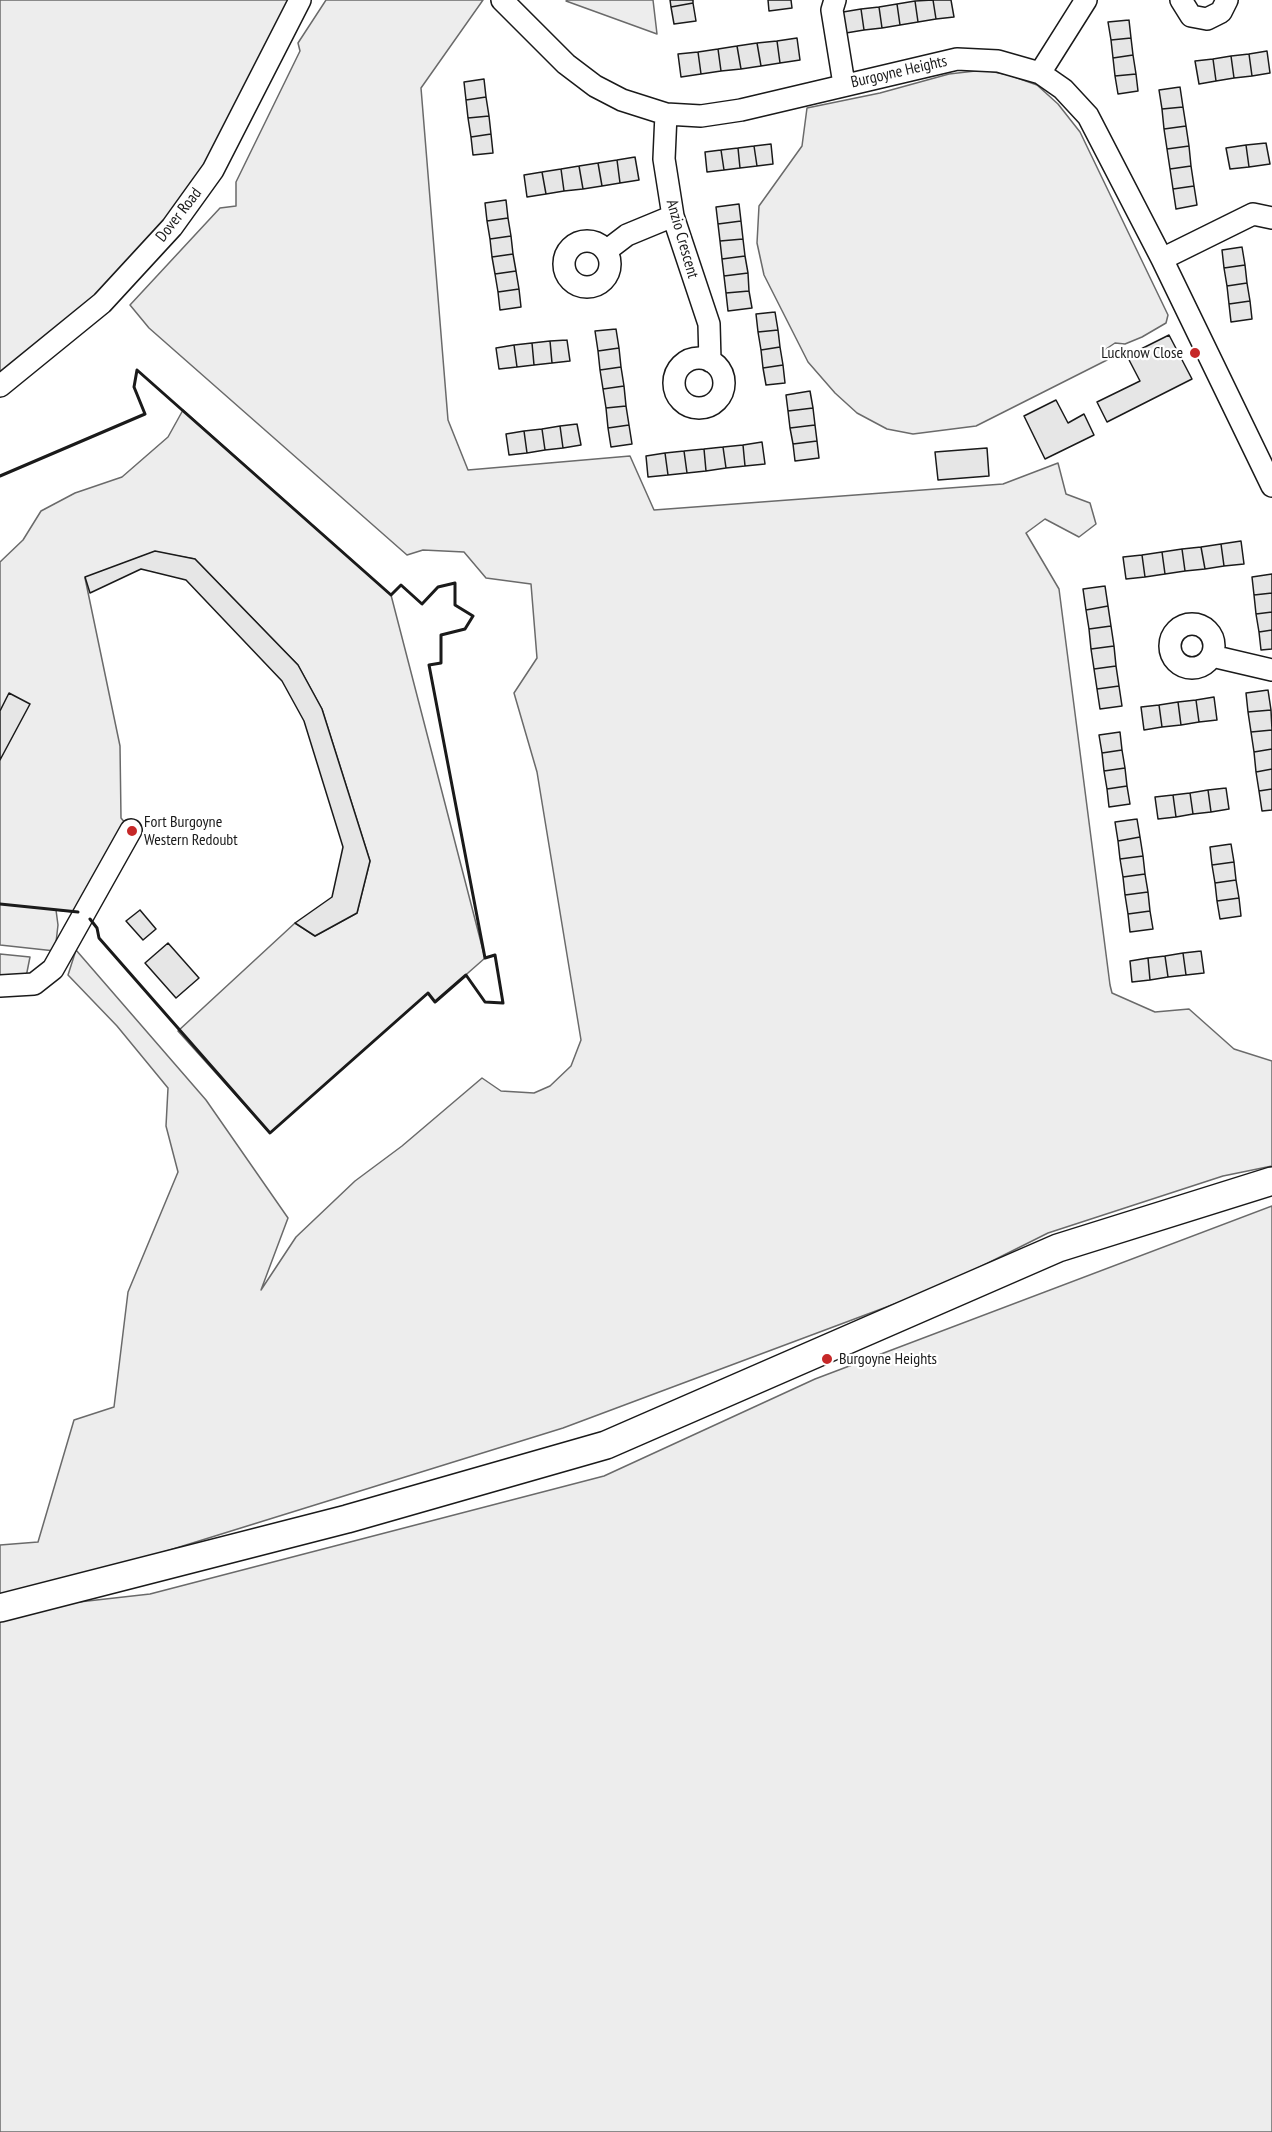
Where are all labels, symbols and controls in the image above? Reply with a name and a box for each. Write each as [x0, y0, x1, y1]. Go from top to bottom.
street label: Burgoyne Heights [849, 52, 949, 92]
street label: Dover Road [152, 184, 206, 246]
street label: Anzio Crescent [662, 197, 702, 281]
place label: Lucknow Close [1101, 343, 1183, 363]
marker: Lucknow Close [1188, 346, 1202, 360]
place label: Fort Burgoyne Western Redoubt [144, 812, 238, 850]
marker: Fort Burgoyne Western Redoubt [125, 824, 139, 838]
place label: Burgoyne Heights [839, 1349, 937, 1369]
marker: Burgoyne Heights [820, 1352, 834, 1366]

